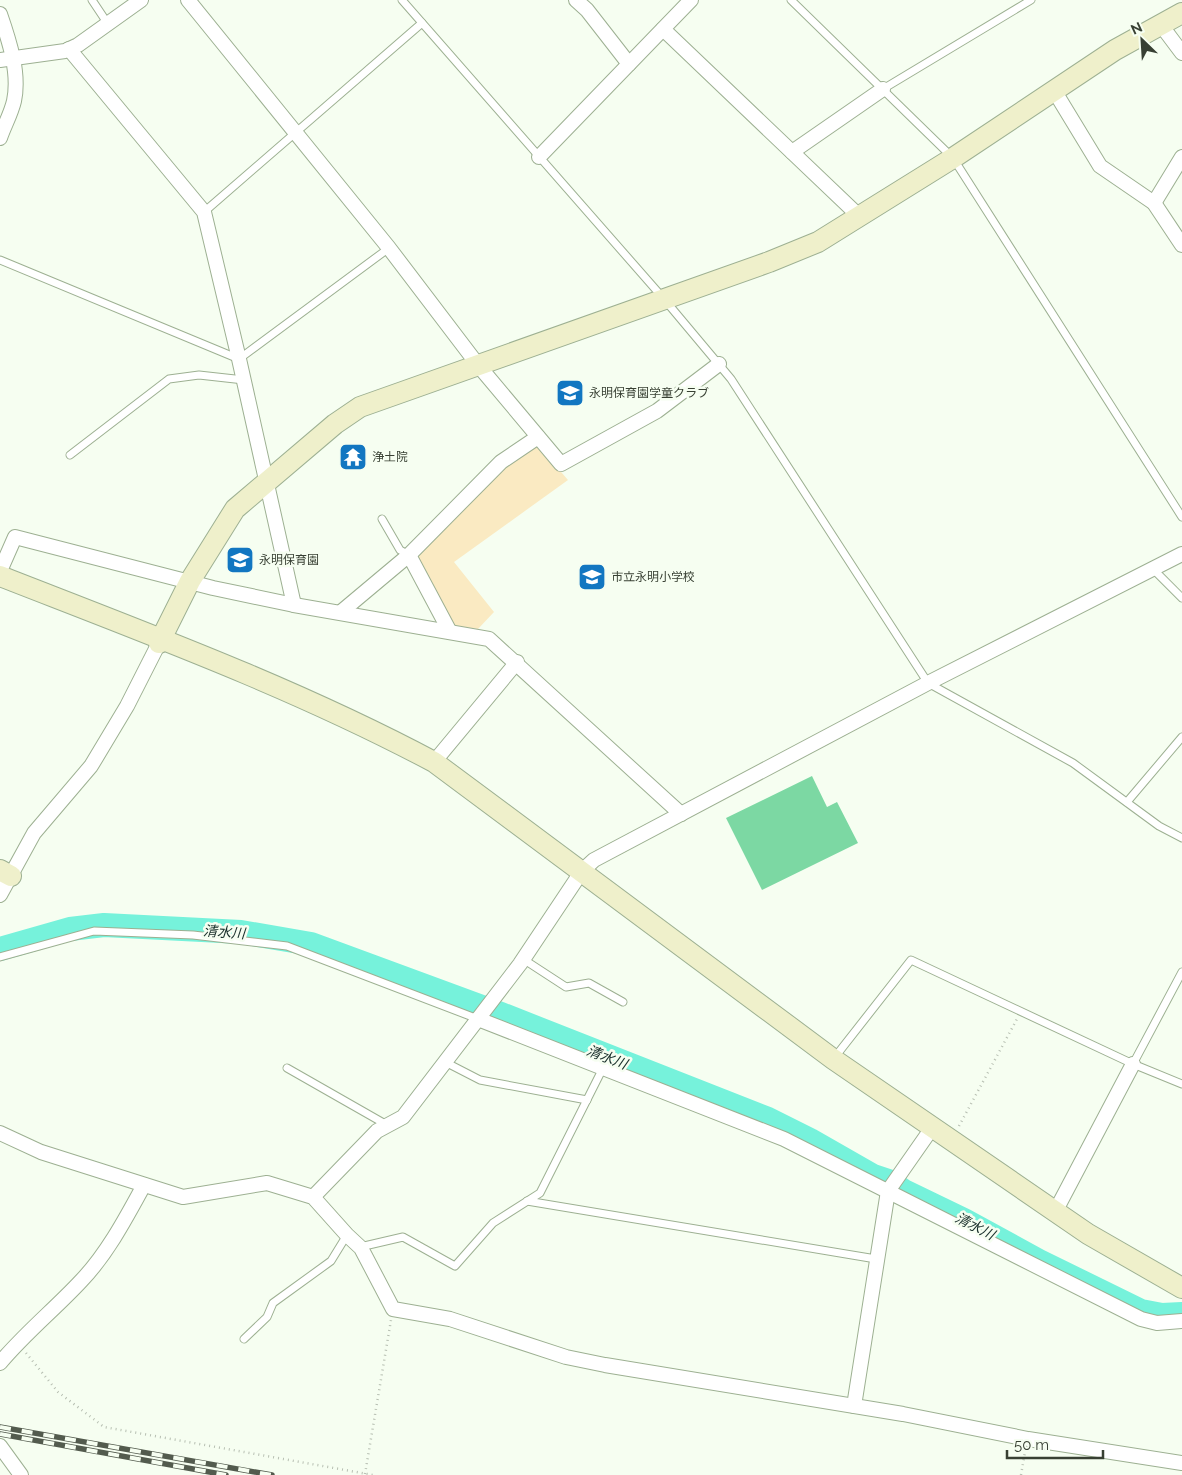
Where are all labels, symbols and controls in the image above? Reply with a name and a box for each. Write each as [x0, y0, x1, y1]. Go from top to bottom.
north arrow [1117, 15, 1167, 65]
text: N [1128, 19, 1145, 38]
school or university icon: 永明保育園学童クラブ [555, 378, 585, 408]
place label: 永明保育園学童クラブ [589, 386, 709, 400]
temple icon: 浄土院 [338, 442, 368, 472]
place label: 浄土院 [372, 450, 408, 464]
school or university icon: 永明保育園 [225, 545, 255, 575]
place label: 永明保育園 [259, 553, 319, 567]
school or university icon: 市立永明小学校 [577, 562, 607, 592]
place label: 市立永明小学校 [611, 570, 695, 584]
water label: 清水川 [202, 923, 248, 942]
water label: 清水川 [585, 1042, 631, 1073]
water label: 清水川 [953, 1209, 999, 1244]
scale bar [1007, 1428, 1103, 1460]
text: 50 m [1014, 1436, 1049, 1454]

